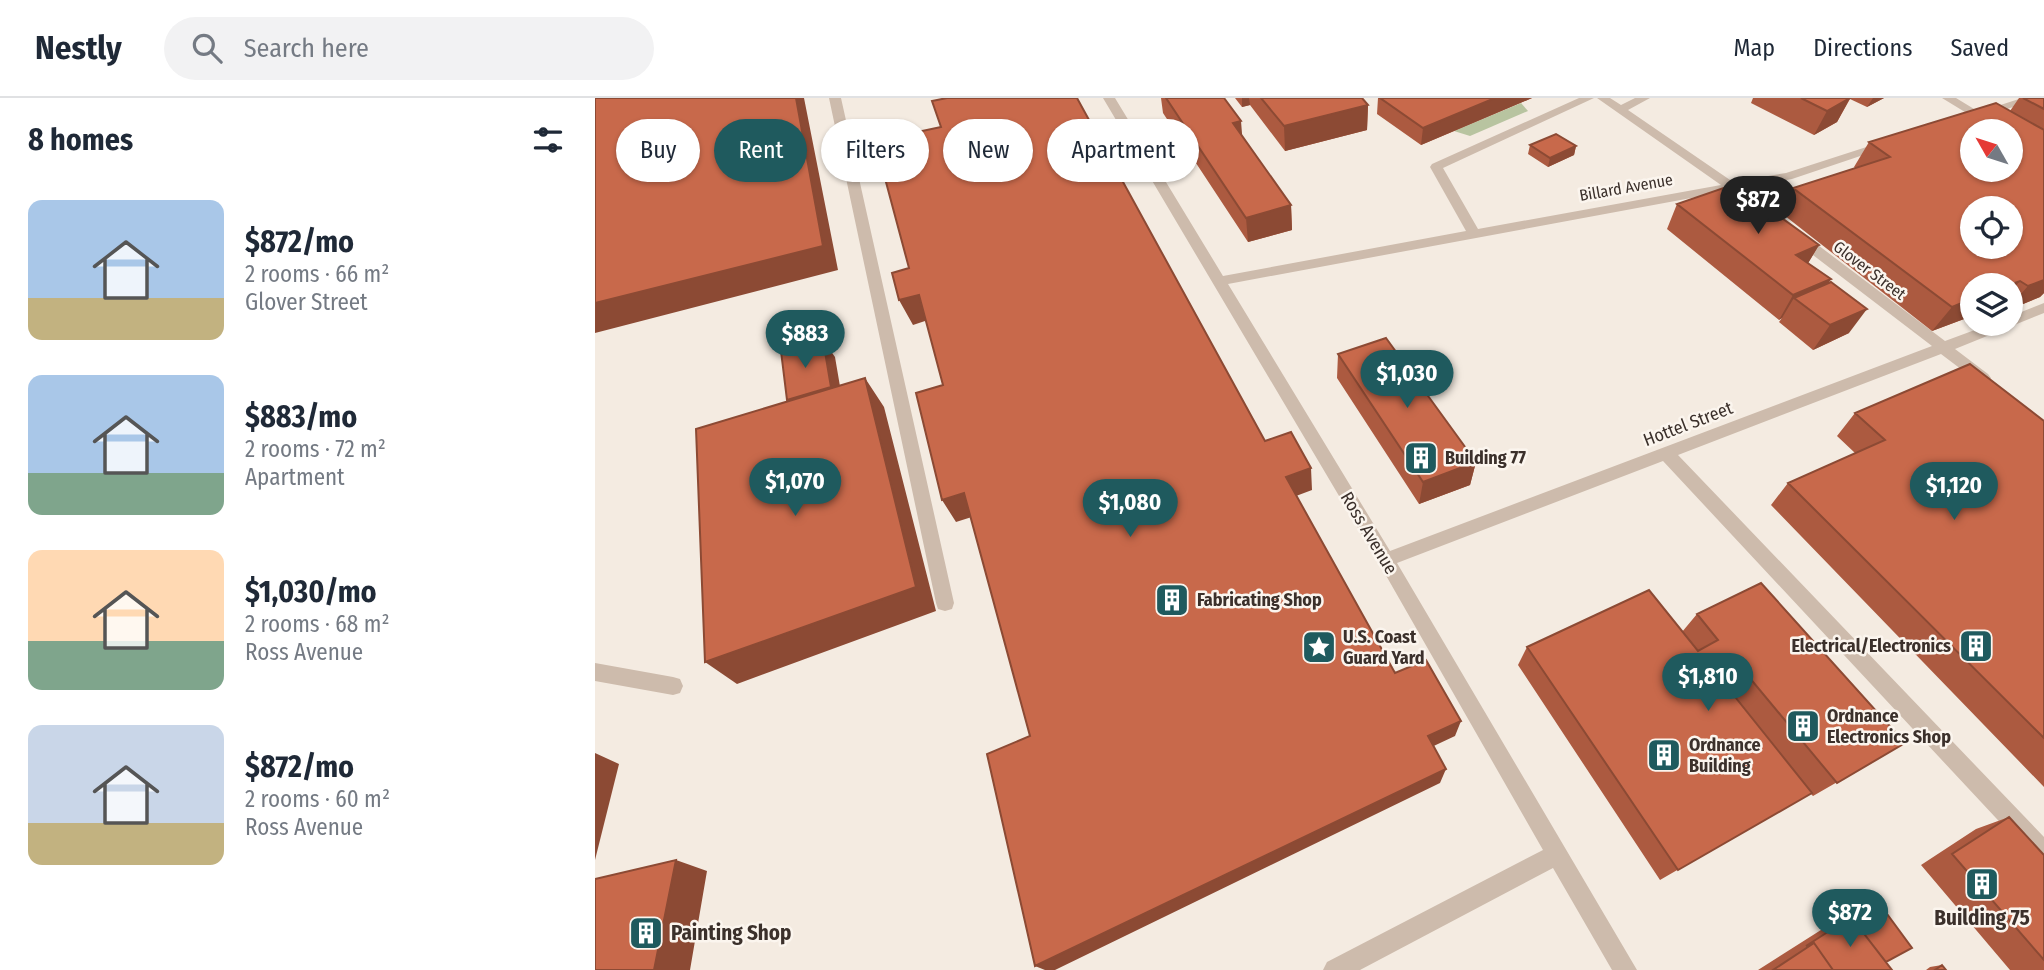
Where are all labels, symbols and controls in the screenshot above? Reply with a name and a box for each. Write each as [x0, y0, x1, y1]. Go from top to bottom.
search box [164, 17, 654, 80]
text: Nestly [35, 28, 122, 68]
icon: search [188, 29, 226, 67]
text: Search here [244, 33, 369, 64]
text: Map [1734, 34, 1775, 62]
text: Directions [1813, 34, 1912, 62]
text: Saved [1950, 34, 2009, 62]
chip: Buy [616, 119, 700, 182]
chip: Rent [714, 119, 807, 182]
chip: Filters [821, 119, 929, 182]
chip: New [943, 119, 1033, 182]
chip: Apartment [1047, 119, 1199, 182]
north arrow [1960, 119, 2023, 182]
map controls [1960, 119, 2023, 336]
icon: filters [529, 121, 567, 159]
text: 8 homes [28, 122, 133, 158]
street label: Billard Avenue [1578, 170, 1674, 205]
pin: $872 [1717, 176, 1799, 236]
text: $872 [1736, 185, 1780, 213]
button: locate [1960, 196, 2023, 259]
text: $872/mo [245, 224, 354, 260]
icon: home [84, 228, 168, 312]
street label: Glover Street [1830, 237, 1910, 304]
text: 2 rooms · 66 m² [245, 260, 389, 288]
button: layers [1960, 273, 2023, 336]
text: Glover Street [245, 288, 368, 316]
pin: $883 [764, 310, 846, 370]
text: $883 [782, 319, 828, 347]
pin: $1,030 [1350, 350, 1464, 410]
text: $1,030 [1377, 359, 1438, 387]
street label: Hottel Street [1640, 397, 1736, 451]
text: $883/mo [245, 399, 357, 435]
icon: home [84, 403, 168, 487]
text: 2 rooms · 72 m² [245, 435, 386, 463]
building icon: Building 77 [1402, 439, 1440, 477]
place label: Building 77 [1445, 447, 1526, 469]
pin: $1,070 [738, 458, 852, 518]
pin: $1,120 [1897, 462, 2011, 522]
text: Apartment [245, 463, 345, 491]
text: $1,070 [765, 467, 825, 495]
text: $1,120 [1926, 471, 1982, 499]
pin: $1,080 [1073, 480, 1187, 539]
text: $1,080 [1099, 488, 1161, 516]
street label: Ross Avenue [1336, 488, 1402, 578]
text: $1,030/mo [245, 574, 377, 610]
icon: home [84, 578, 168, 662]
building icon: Fabricating Shop [1153, 581, 1191, 619]
place label: Fabricating Shop [1197, 589, 1322, 611]
text: 2 rooms · 68 m² [245, 610, 390, 638]
place label: U.S. Coast Guard Yard [1343, 626, 1425, 669]
building icon: Electrical/Electronics [1957, 627, 1995, 665]
place icon: U.S. Coast Guard Yard [1300, 628, 1338, 666]
place label: Electrical/Electronics [1791, 635, 1951, 657]
text: Ross Avenue [245, 638, 363, 666]
pin: $1,810 [1651, 654, 1765, 713]
text: $1,810 [1678, 662, 1738, 690]
place label: Ordnance Electronics Shop [1827, 705, 1951, 748]
building icon: Ordnance Electronics Shop [1784, 707, 1822, 745]
place label: Ordnance Building [1689, 734, 1761, 777]
building icon: Ordnance Building [1645, 736, 1683, 774]
text: $872/mo [245, 749, 354, 785]
icon: home [84, 753, 168, 837]
text: 2 rooms · 60 m² [245, 785, 390, 813]
text: Ross Avenue [245, 813, 363, 841]
building icon: Building 75 [1963, 865, 2001, 903]
pin: $872 [1809, 890, 1891, 949]
text: $872 [1828, 898, 1872, 926]
place label: Building 75 [1934, 905, 2030, 931]
building icon: Painting Shop [627, 914, 665, 952]
place label: Painting Shop [671, 920, 791, 946]

